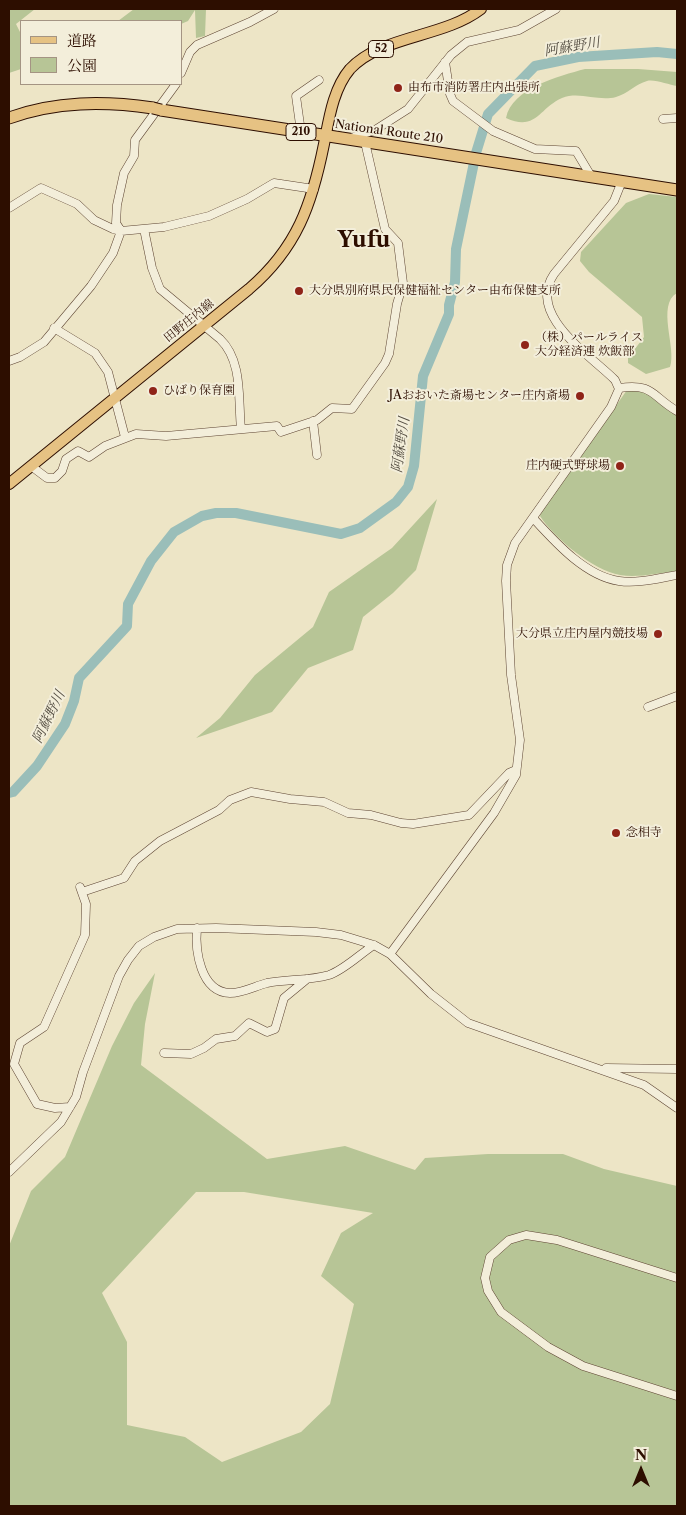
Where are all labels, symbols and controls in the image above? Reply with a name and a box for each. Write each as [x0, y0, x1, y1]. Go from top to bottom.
legend [20, 20, 182, 85]
text: 道路 [67, 31, 97, 50]
water label: 阿蘇野川 [543, 34, 601, 60]
road number: 52 [368, 41, 394, 58]
text: 公園 [67, 56, 97, 75]
place label: 由布市消防署庄内出張所 [408, 81, 540, 95]
marker: 由布市消防署庄内出張所 [392, 82, 404, 94]
street label: National Route 210 [334, 117, 444, 147]
road number: 210 [286, 124, 316, 140]
district label: Yufu [338, 228, 390, 254]
place label: 大分県別府県民保健福祉センター由布保健支所 [309, 284, 561, 298]
marker: 大分県別府県民保健福祉センター由布保健支所 [293, 285, 305, 297]
street label: 田野庄内線 [161, 297, 217, 345]
place label: （株）パールライス 大分経済連 炊飯部 [535, 331, 643, 359]
marker: （株）パールライス 大分経済連 炊飯部 [519, 339, 531, 351]
place label: ひばり保育園 [163, 384, 235, 398]
marker: ひばり保育園 [147, 385, 159, 397]
place label: JAおおいた斎場センター庄内斎場 [389, 389, 570, 403]
marker: JAおおいた斎場センター庄内斎場 [574, 390, 586, 402]
water label: 阿蘇野川 [389, 416, 413, 474]
place label: 庄内硬式野球場 [526, 459, 610, 473]
marker: 庄内硬式野球場 [614, 460, 626, 472]
place label: 大分県立庄内屋内競技場 [516, 627, 648, 641]
marker: 大分県立庄内屋内競技場 [652, 628, 664, 640]
water label: 阿蘇野川 [29, 688, 69, 746]
place label: 念相寺 [626, 826, 662, 840]
marker: 念相寺 [610, 827, 622, 839]
north arrow [616, 1445, 666, 1495]
text: N [635, 1446, 647, 1464]

